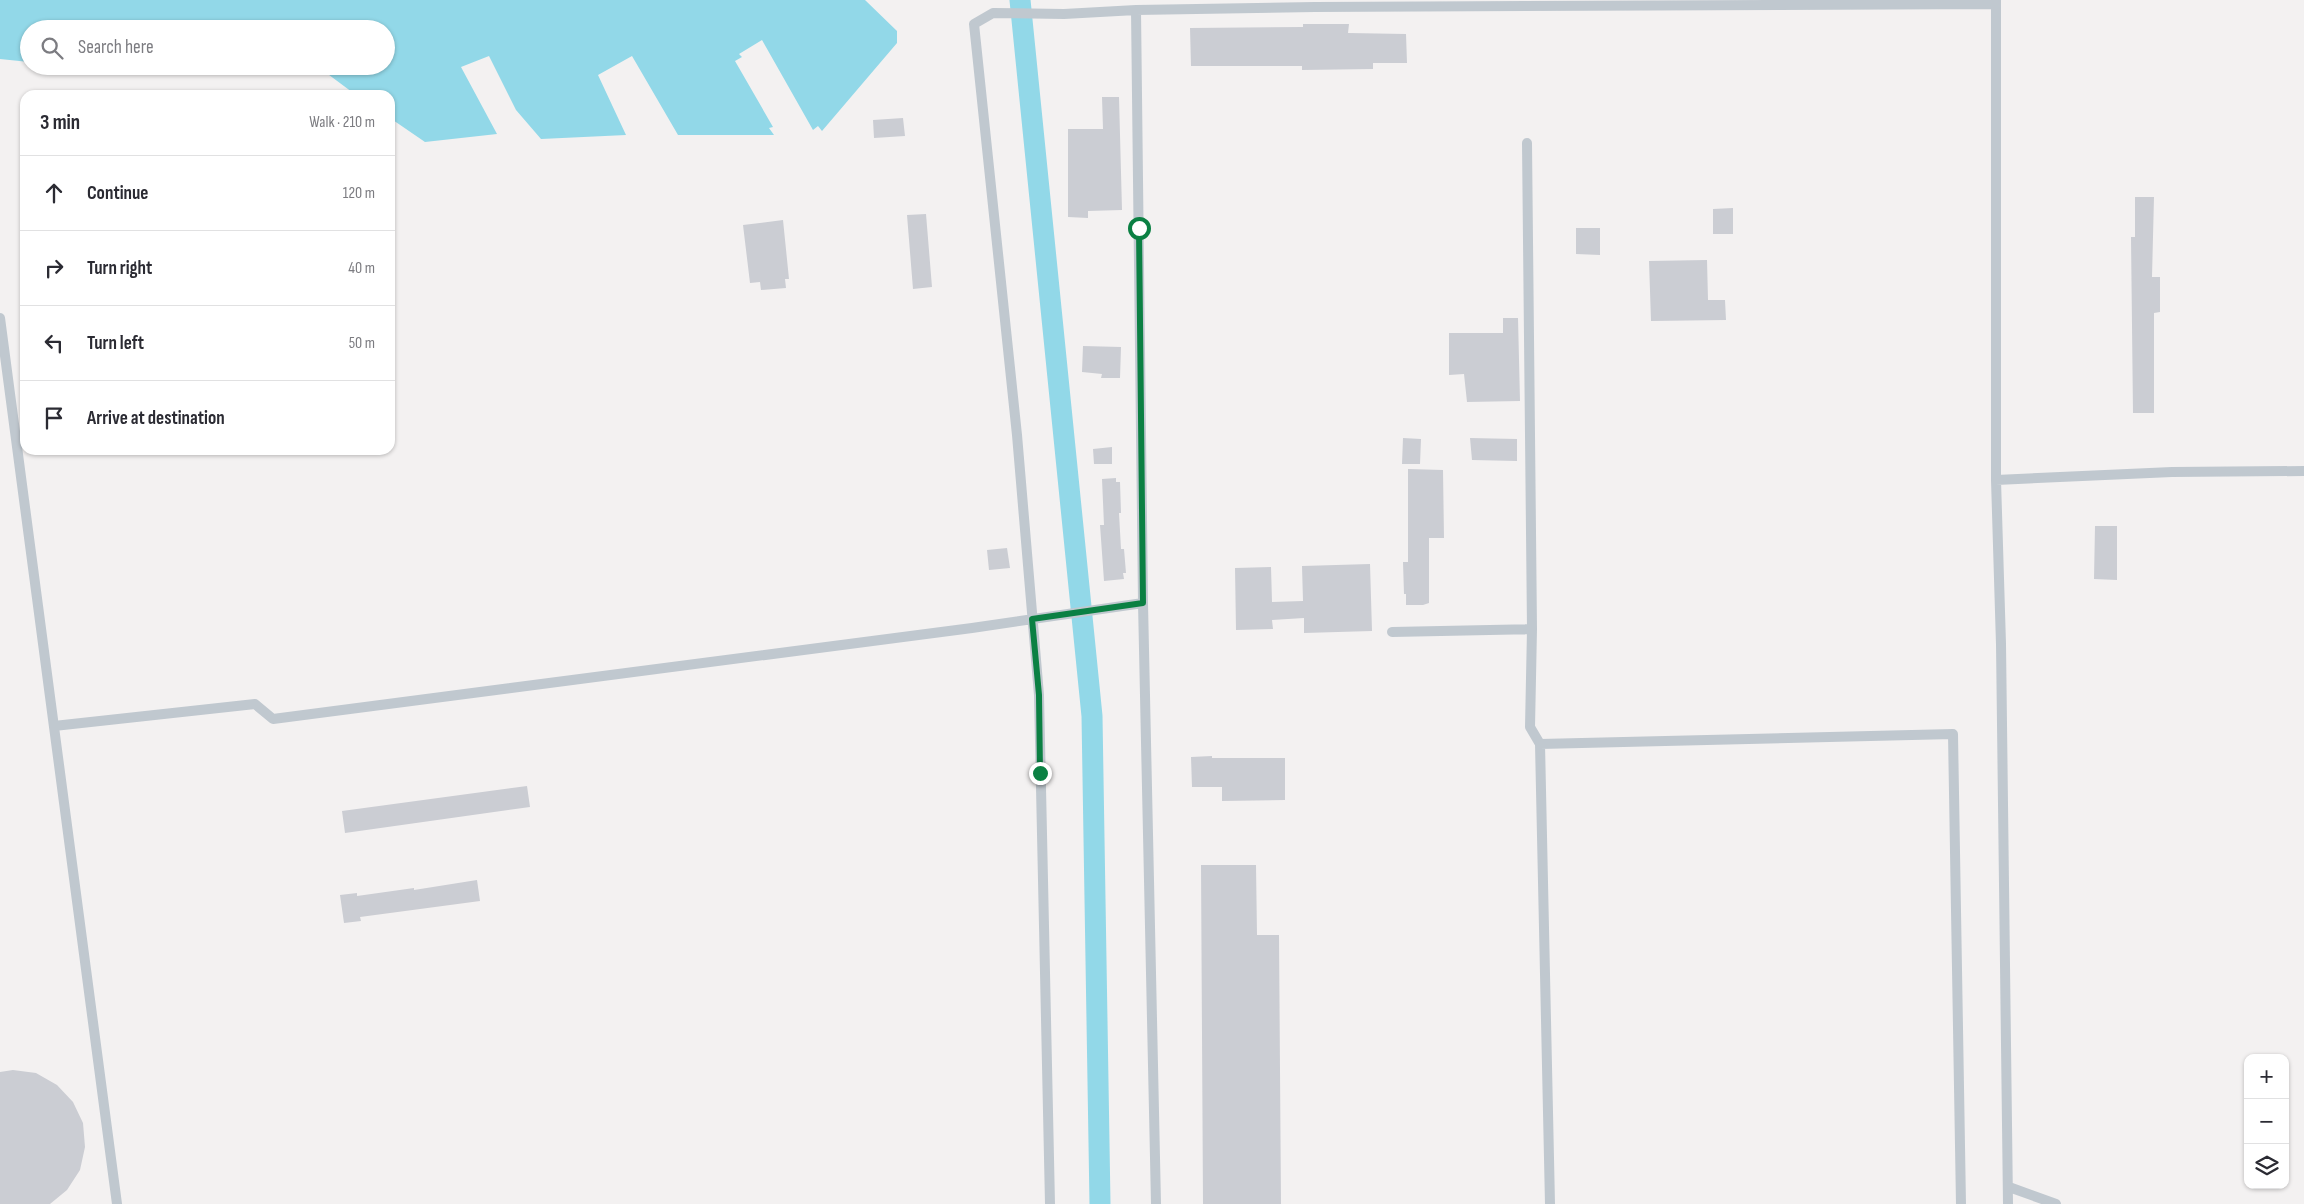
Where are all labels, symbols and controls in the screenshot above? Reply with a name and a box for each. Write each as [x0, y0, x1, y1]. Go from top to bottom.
search box [20, 20, 395, 75]
icon: search [38, 34, 66, 62]
text: Search here [78, 36, 154, 59]
text: 3 min [40, 110, 80, 135]
text: Walk · 210 m [309, 113, 375, 132]
icon: ahead [40, 179, 68, 207]
text: Continue [87, 182, 148, 205]
text: 120 m [343, 184, 375, 203]
route start [1128, 217, 1151, 240]
icon: right [40, 254, 68, 282]
text: Turn right [87, 257, 152, 280]
text: 40 m [348, 259, 375, 278]
icon: left [40, 329, 68, 357]
text: Turn left [87, 332, 144, 355]
text: 50 m [349, 334, 375, 353]
icon: arrive [40, 404, 68, 432]
text: Arrive at destination [87, 407, 225, 430]
route end [1029, 762, 1052, 785]
map controls [2244, 1054, 2289, 1189]
button: + [2244, 1054, 2289, 1099]
button: − [2244, 1099, 2289, 1144]
button: layers [2244, 1144, 2289, 1189]

